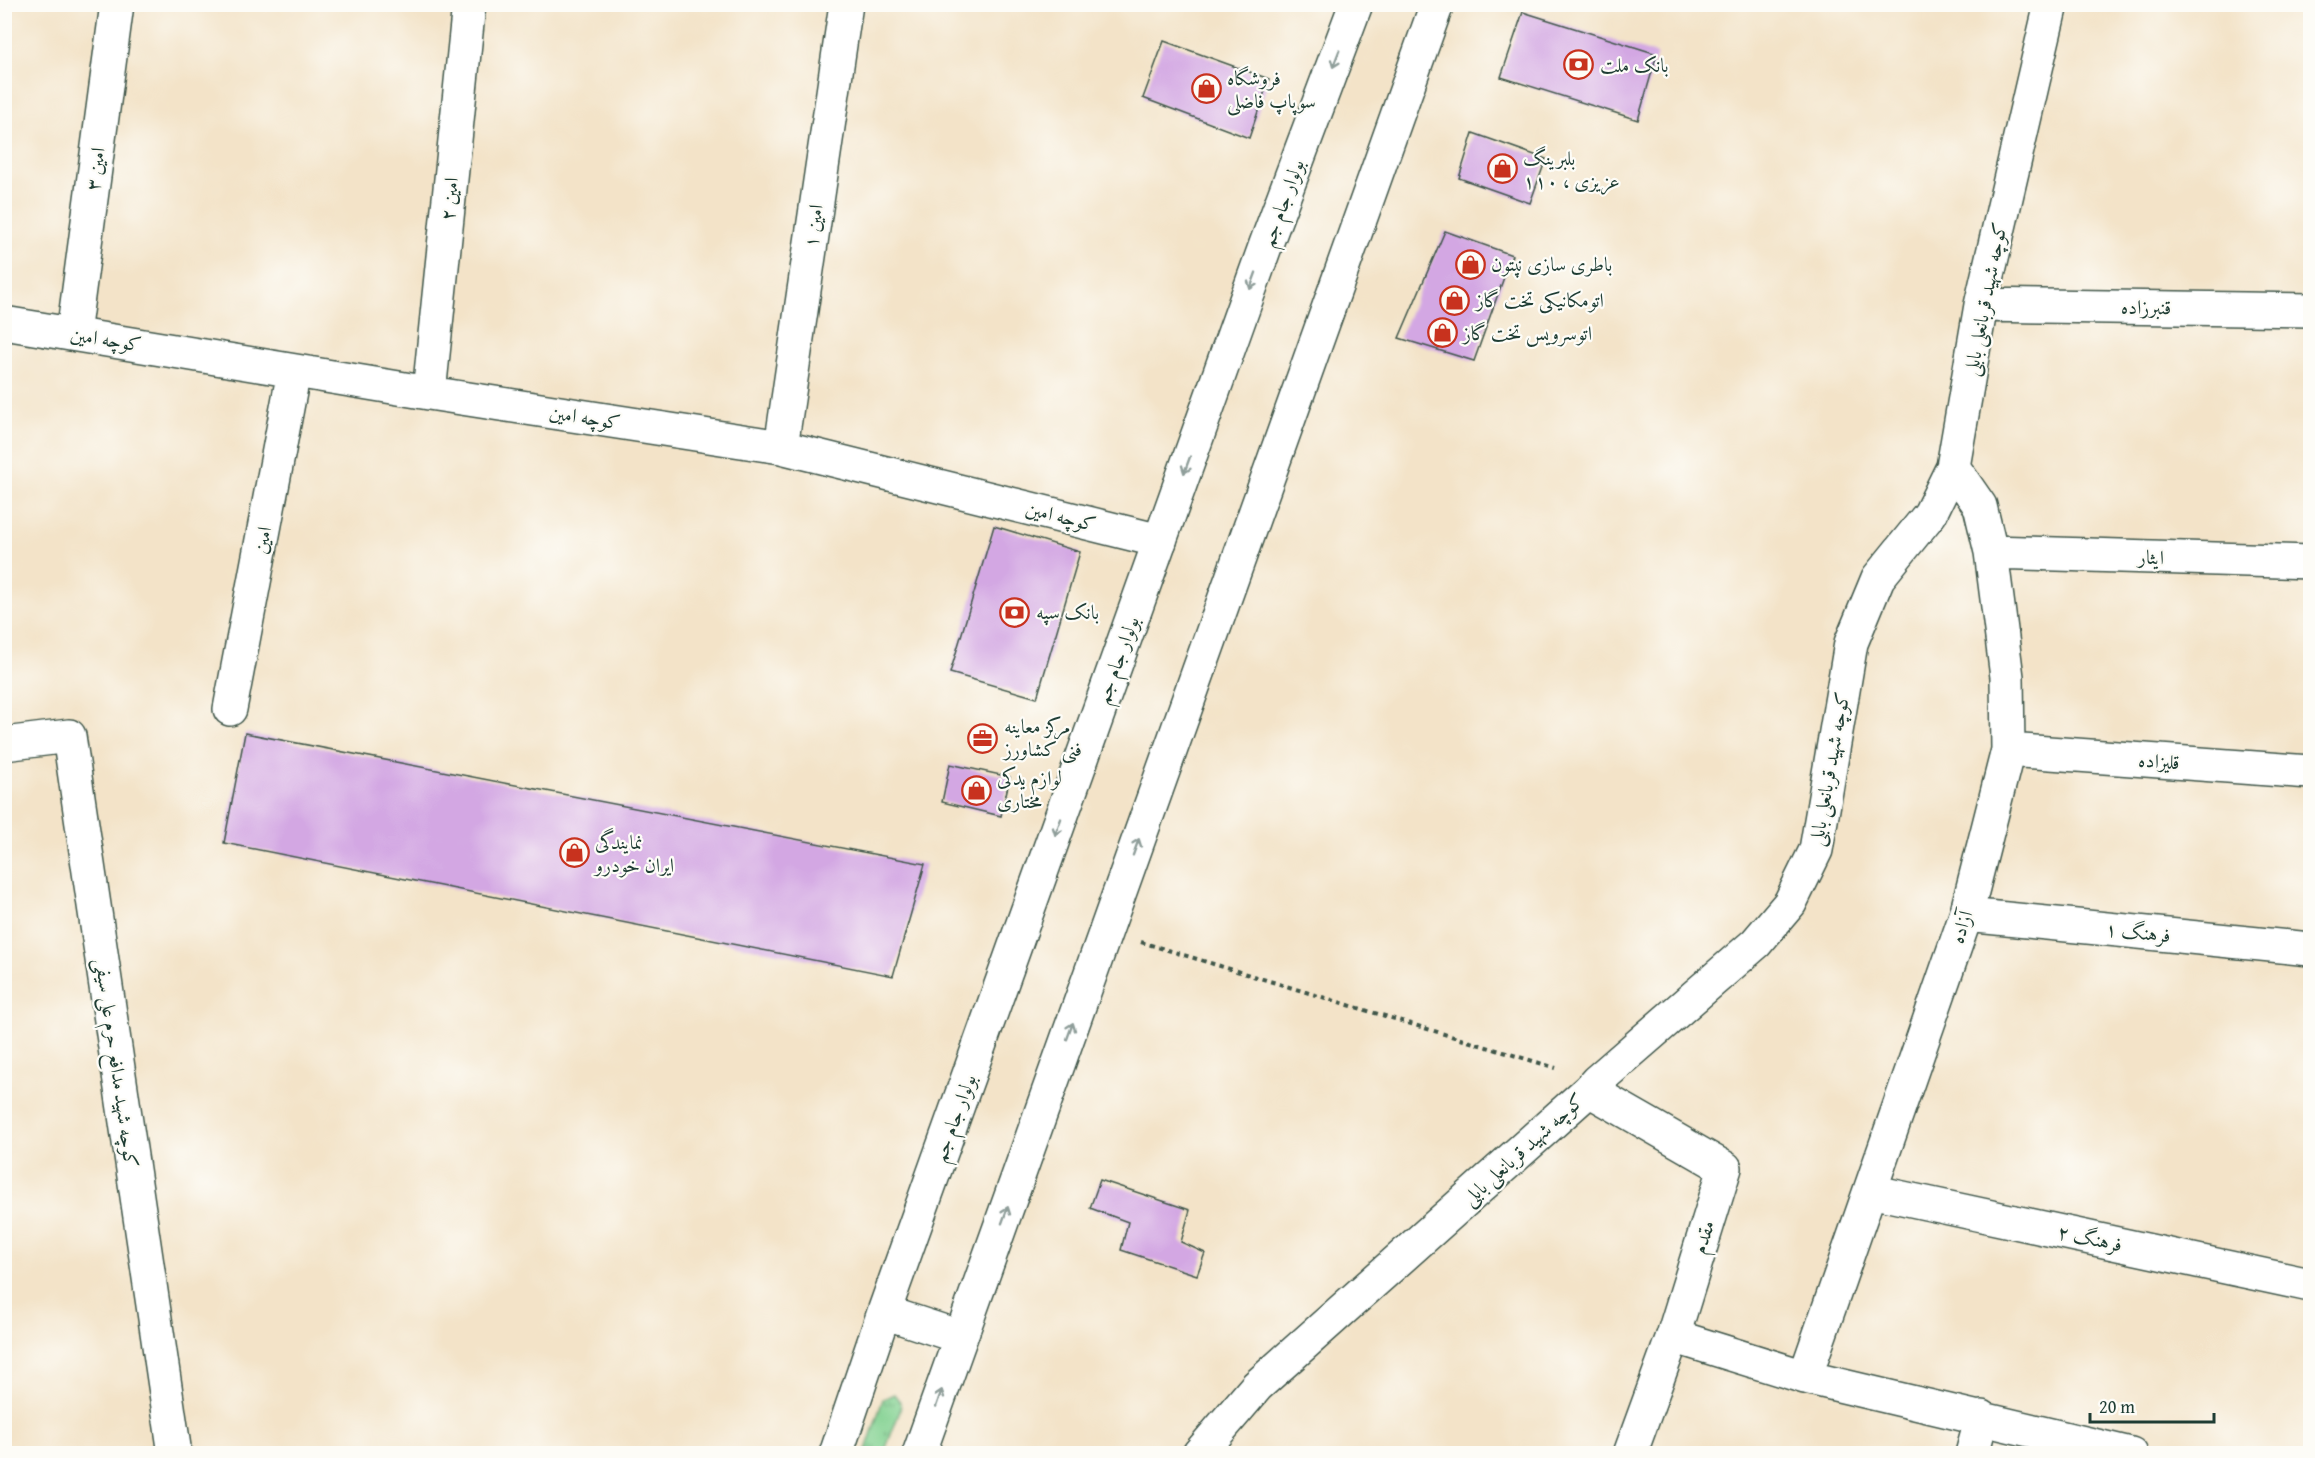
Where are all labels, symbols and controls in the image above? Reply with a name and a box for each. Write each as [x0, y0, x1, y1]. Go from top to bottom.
one-way arrow [1329, 49, 1340, 68]
bank icon: بانک ملت [1563, 49, 1595, 81]
place label: بانک ملت [1600, 50, 1669, 79]
place label: فروشگاه سوپاپ فاضلی [1227, 63, 1316, 116]
shop icon: فروشگاه سوپاپ فاضلی [1190, 73, 1222, 105]
place label: بلبرینگ ۱۱۰ ، عزیزی [1523, 143, 1620, 195]
street label: امین ۳ [77, 145, 112, 192]
shop icon: بلبرینگ ۱۱۰ ، عزیزی [1486, 153, 1518, 185]
street label: بولوار جام جم [1252, 155, 1316, 252]
street label: امین ۲ [432, 176, 465, 222]
street label: امین ۱ [795, 202, 830, 249]
street label: کوچه شهید قربانعلی بابلی [1955, 220, 2015, 378]
shop icon: باطری سازی نپتون [1454, 248, 1486, 280]
place label: باطری سازی نپتون [1491, 249, 1612, 278]
one-way arrow [1247, 272, 1258, 290]
shop icon: اتومکانیکی تخت گاز [1439, 284, 1471, 316]
place label: اتومکانیکی تخت گاز [1474, 285, 1604, 314]
street label: قنبرزاده [2121, 292, 2171, 321]
shop icon: اتوسرویس تخت گاز [1426, 317, 1458, 349]
place label: اتوسرویس تخت گاز [1461, 318, 1592, 347]
street label: کوچه امین [68, 319, 144, 358]
street label: کوچه امین [547, 397, 623, 436]
one-way arrow [1181, 455, 1192, 474]
street label: کوچه امین [1023, 493, 1099, 538]
street label: امین [245, 524, 278, 556]
street label: ایثار [2135, 541, 2165, 571]
bank icon: بانک سپه [999, 596, 1031, 628]
place label: بانک سپه [1036, 597, 1099, 626]
street label: بولوار جام جم [1087, 612, 1151, 709]
street label: کوچه شهید قربانعلی بابلی [1801, 690, 1857, 848]
place label: مرکز معاینه فنی کشاورز [1002, 711, 1082, 764]
office icon: مرکز معاینه فنی کشاورز [967, 722, 999, 754]
street label: قلیزاده [2137, 745, 2181, 776]
place label: لوازم یدکی مختاری [997, 763, 1062, 815]
shop icon: لوازم یدکی مختاری [960, 774, 992, 806]
one-way arrow [1051, 817, 1062, 835]
place label: نمایندگی ایران خودرو [593, 827, 674, 879]
shop icon: نمایندگی ایران خودرو [558, 837, 590, 869]
one-way arrow [1131, 839, 1142, 857]
street label: آزاده [1942, 904, 1980, 947]
street label: فرهنگ ۱ [2104, 914, 2172, 949]
street label: کوچه شهید مدافع حرم علی سیفی [84, 956, 147, 1170]
one-way arrow [1066, 1022, 1077, 1041]
street label: بولوار جام جم [924, 1070, 988, 1167]
street label: کوچه شهید قربانعلی بابلی [1455, 1086, 1591, 1212]
one-way arrow [1000, 1206, 1011, 1225]
street label: مقدم [1684, 1216, 1725, 1258]
street label: فرهنگ ۲ [2055, 1217, 2125, 1258]
scale bar [2090, 1386, 2214, 1424]
one-way arrow [934, 1389, 945, 1408]
text: 20 m [2099, 1393, 2135, 1420]

